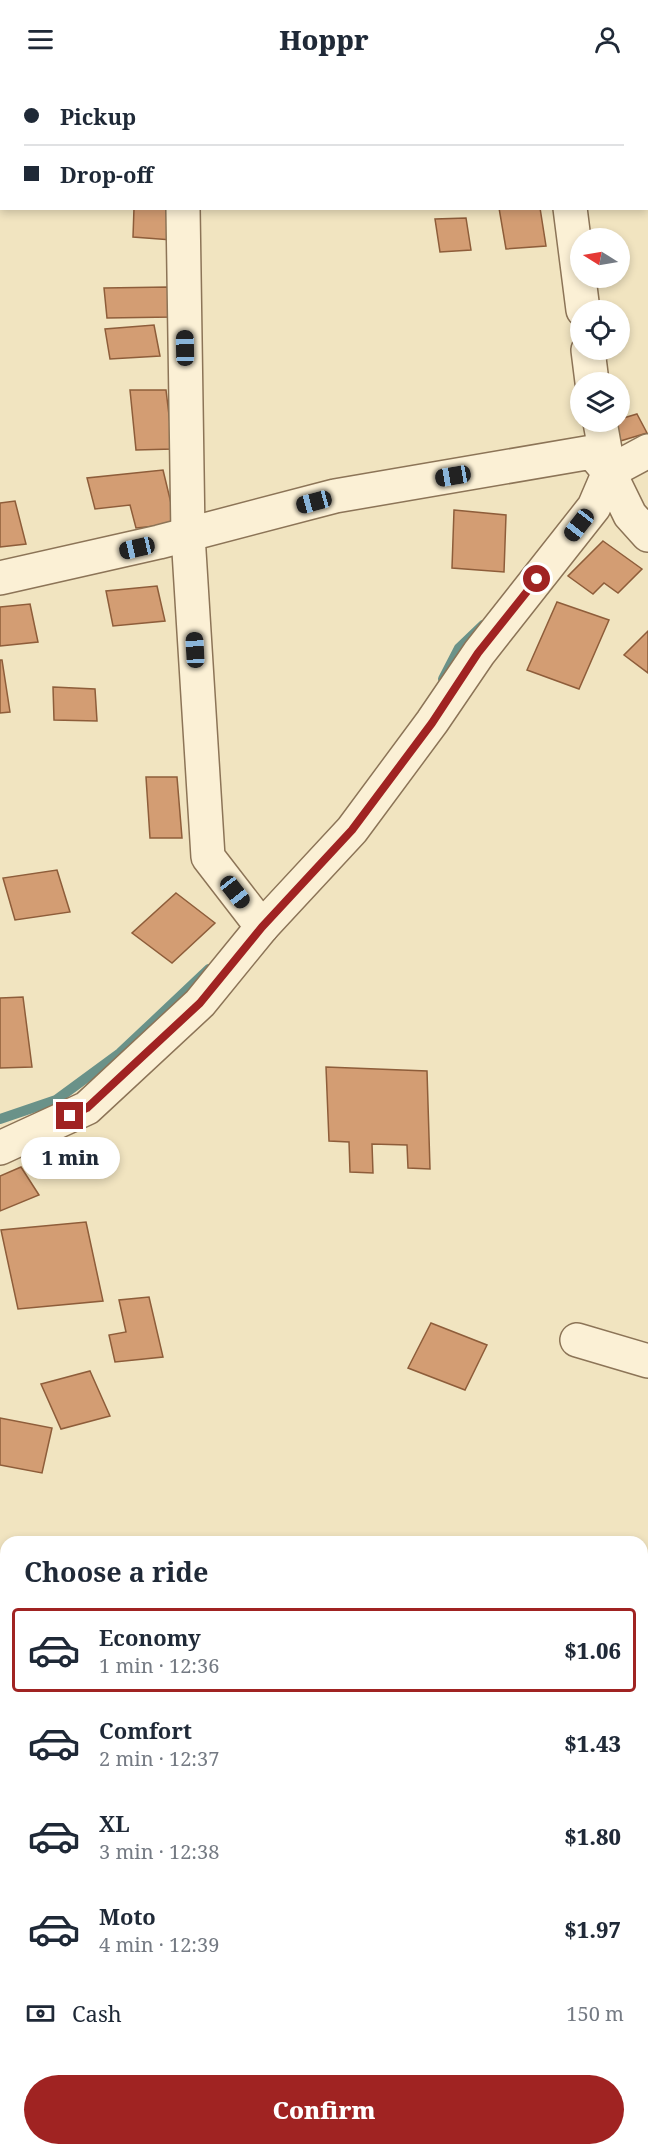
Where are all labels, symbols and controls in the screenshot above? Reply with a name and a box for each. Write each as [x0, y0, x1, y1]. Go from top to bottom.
text: Hoppr [279, 21, 369, 58]
icon: menu [24, 23, 57, 56]
icon: person [591, 23, 624, 56]
text: Pickup [60, 101, 136, 131]
text: Drop-off [60, 159, 153, 189]
north arrow [570, 228, 630, 288]
map controls [570, 228, 630, 432]
button: locate [570, 300, 630, 360]
car [176, 330, 194, 366]
button: layers [570, 372, 630, 432]
car [434, 464, 472, 488]
car [294, 489, 334, 515]
car [561, 505, 597, 545]
car [117, 535, 157, 561]
route start [523, 565, 550, 592]
car [185, 632, 205, 668]
car [217, 872, 253, 912]
route end [56, 1102, 83, 1129]
callout: 1 min [20, 1137, 119, 1179]
text: 1 min [42, 1144, 99, 1171]
text: Choose a ride [24, 1553, 209, 1590]
text: Economy [99, 1622, 201, 1652]
icon: car [27, 1623, 81, 1677]
text: $1.06 [564, 1635, 621, 1665]
text: 1 min · 12:36 [99, 1652, 219, 1679]
text: Comfort [99, 1715, 192, 1745]
icon: car [27, 1716, 81, 1770]
text: $1.43 [564, 1728, 621, 1758]
text: 2 min · 12:37 [99, 1745, 219, 1772]
text: XL [99, 1808, 130, 1838]
icon: car [27, 1809, 81, 1863]
text: $1.80 [564, 1821, 621, 1851]
text: 3 min · 12:38 [99, 1838, 219, 1865]
text: Moto [99, 1901, 156, 1931]
icon: car [27, 1902, 81, 1956]
text: $1.97 [564, 1914, 621, 1944]
text: 4 min · 12:39 [99, 1931, 219, 1958]
icon: cash [24, 1997, 57, 2030]
text: Cash [72, 1998, 122, 2028]
text: 150 m [566, 2000, 624, 2027]
button: Confirm [24, 2075, 624, 2144]

